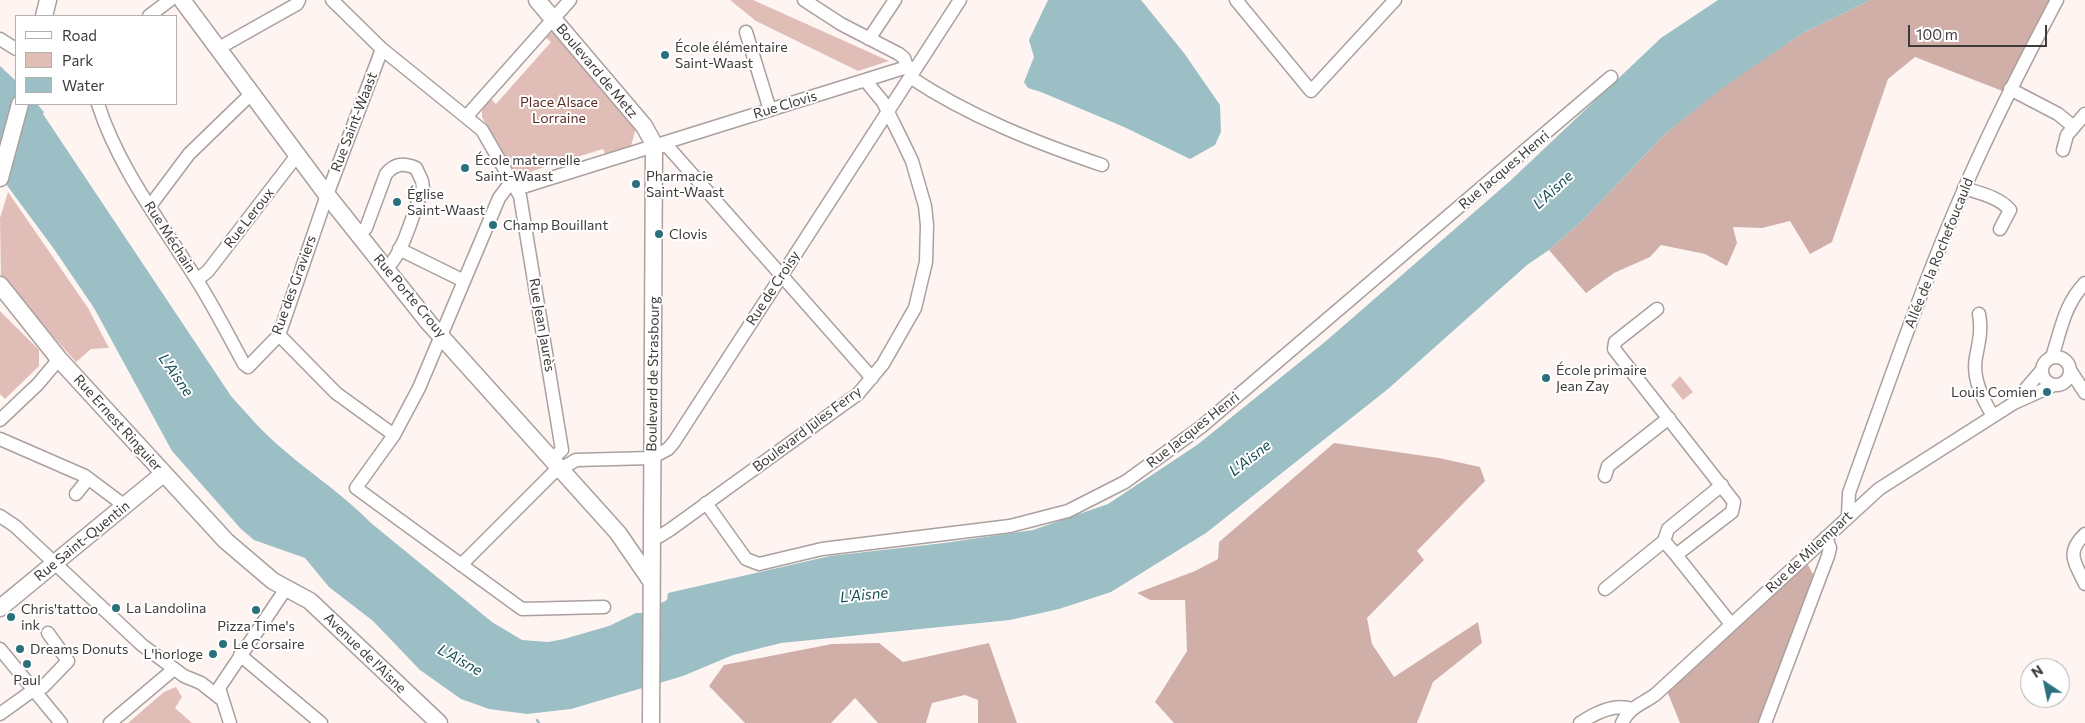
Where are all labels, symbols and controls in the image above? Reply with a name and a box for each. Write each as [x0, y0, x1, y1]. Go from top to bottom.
legend [15, 15, 178, 105]
scale bar [1910, 15, 2049, 47]
street label: Boulevard de Metz [553, 20, 641, 122]
text: 100 m [1916, 25, 1958, 43]
text: Road [62, 26, 97, 44]
place label: École élémentaire Saint-Waast [675, 39, 788, 72]
marker: École élémentaire Saint-Waast [659, 49, 671, 61]
text: Park [62, 51, 93, 69]
street label: Rue Saint-Waast [327, 70, 381, 174]
text: Water [62, 76, 104, 94]
street label: Rue Clovis [751, 87, 819, 123]
park label: Place Alsace Lorraine [520, 94, 598, 126]
street label: Rue Jacques Henri [1455, 127, 1553, 213]
place label: École maternelle Saint-Waast [475, 152, 580, 184]
marker: École maternelle Saint-Waast [459, 162, 471, 174]
water label: L'Aisne [1529, 167, 1577, 213]
place label: Pharmacie Saint-Waast [646, 168, 724, 200]
street label: Allée de la Rochefoucauld [1901, 175, 1977, 331]
marker: Pharmacie Saint-Waast [630, 178, 642, 190]
street label: Rue Leroux [220, 185, 278, 251]
place label: Église Saint-Waast [407, 186, 485, 218]
marker: Église Saint-Waast [391, 196, 403, 208]
street label: Rue Méchain [141, 198, 199, 276]
place label: Champ Bouillant [503, 217, 608, 233]
marker: Champ Bouillant [487, 219, 499, 231]
place label: Clovis [669, 226, 707, 242]
marker: Clovis [653, 228, 665, 240]
street label: Rue des Graviers [268, 233, 320, 337]
street label: Rue de Croisy [743, 247, 803, 329]
street label: Rue Porte Crouy [370, 251, 450, 341]
street label: Rue Jean Jaurès [525, 277, 559, 373]
street label: Boulevard de Strasbourg [643, 296, 663, 452]
water label: L'Aisne [155, 350, 197, 400]
place label: École primaire Jean Zay [1556, 362, 1647, 394]
street label: Rue Ernest Ringuier [70, 371, 166, 475]
marker: École primaire Jean Zay [1540, 372, 1552, 384]
street label: Boulevard Jules Ferry [749, 383, 865, 475]
place label: Louis Comien [1951, 384, 2037, 400]
marker: Louis Comien [2041, 386, 2053, 398]
street label: Rue Jacques Henri [1143, 389, 1243, 471]
water label: L'Aisne [1225, 436, 1275, 480]
street label: Rue Saint-Quentin [31, 497, 133, 585]
street label: Rue de Milempart [1762, 508, 1856, 596]
water label: L'Aisne [839, 584, 889, 606]
place label: La Landolina [126, 600, 206, 616]
place label: Chris'tattoo ink [21, 601, 98, 634]
marker: La Landolina [110, 602, 122, 614]
marker: Pizza Time's [250, 604, 262, 616]
street label: Avenue de l'Aisne [320, 609, 410, 697]
marker: Chris'tattoo ink [5, 611, 17, 623]
place label: Pizza Time's [217, 618, 295, 634]
place label: Le Corsaire [233, 636, 304, 652]
marker: Le Corsaire [217, 638, 229, 650]
water label: L'Aisne [434, 640, 486, 680]
place label: Dreams Donuts [30, 641, 128, 657]
marker: Dreams Donuts [14, 643, 26, 655]
place label: L'horloge [143, 646, 203, 662]
marker: L'horloge [207, 648, 219, 660]
marker: Paul [21, 658, 33, 670]
north arrow [2020, 658, 2070, 708]
text: N [2028, 661, 2046, 681]
place label: Paul [13, 672, 41, 688]

